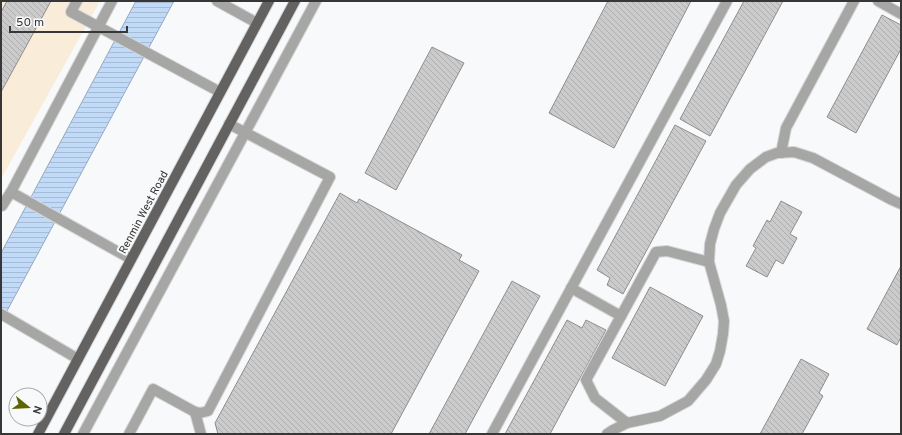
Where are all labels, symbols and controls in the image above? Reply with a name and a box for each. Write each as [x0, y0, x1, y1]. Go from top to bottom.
scale bar [10, 8, 127, 34]
text: 50 m [16, 15, 44, 31]
street label: Renmin West Road [116, 168, 172, 256]
north arrow [8, 387, 48, 427]
text: N [29, 404, 44, 416]

